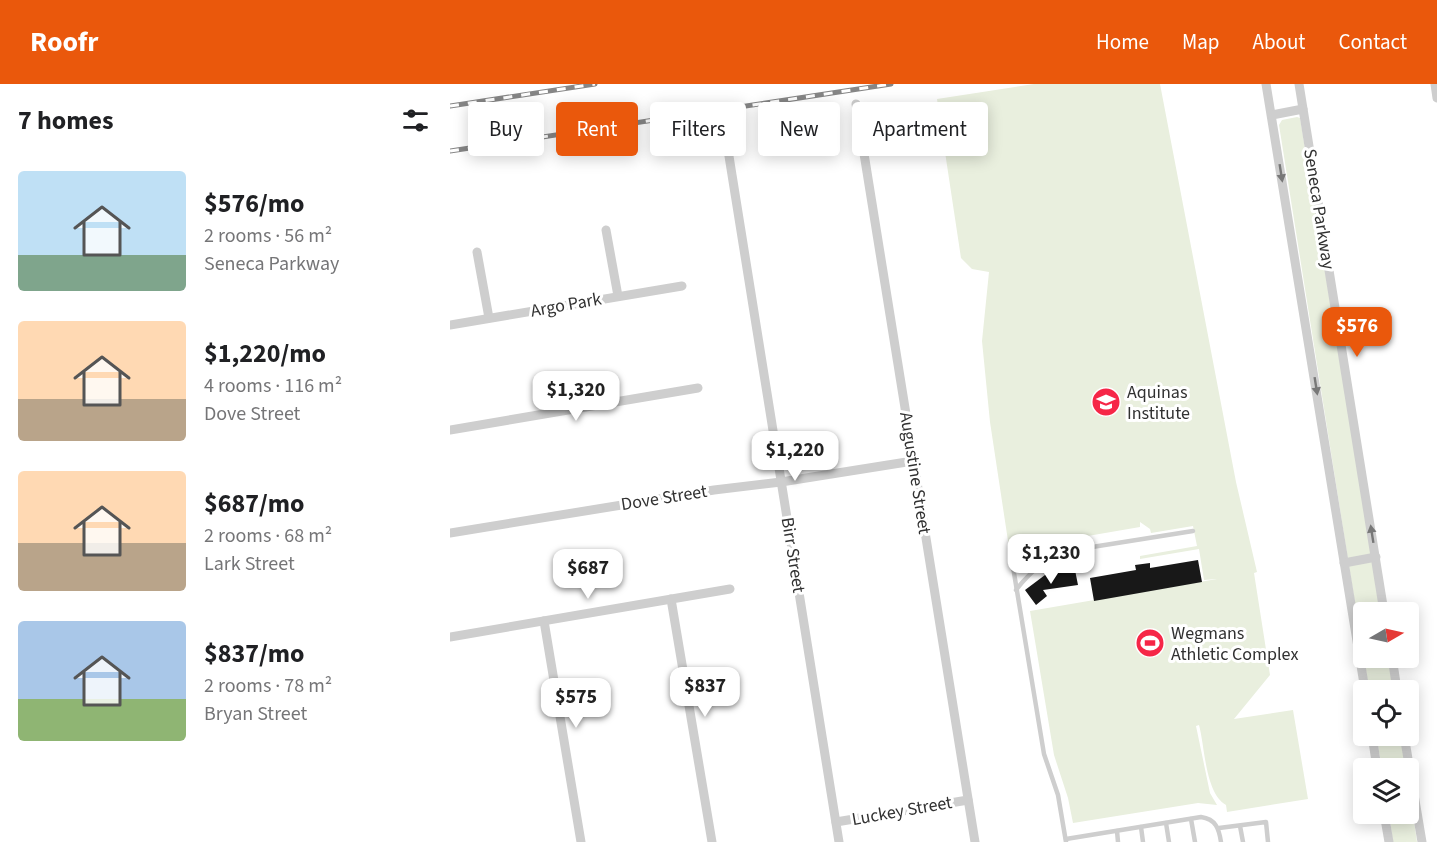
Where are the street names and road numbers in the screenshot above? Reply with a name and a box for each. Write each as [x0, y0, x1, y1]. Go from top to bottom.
street label: Seneca Parkway [1297, 147, 1341, 272]
street label: Argo Park [529, 286, 604, 324]
street label: Augustine Street [893, 410, 937, 536]
street label: Dove Street [619, 479, 709, 517]
street label: Birr Street [775, 515, 811, 595]
street label: Luckey Street [850, 790, 954, 832]

